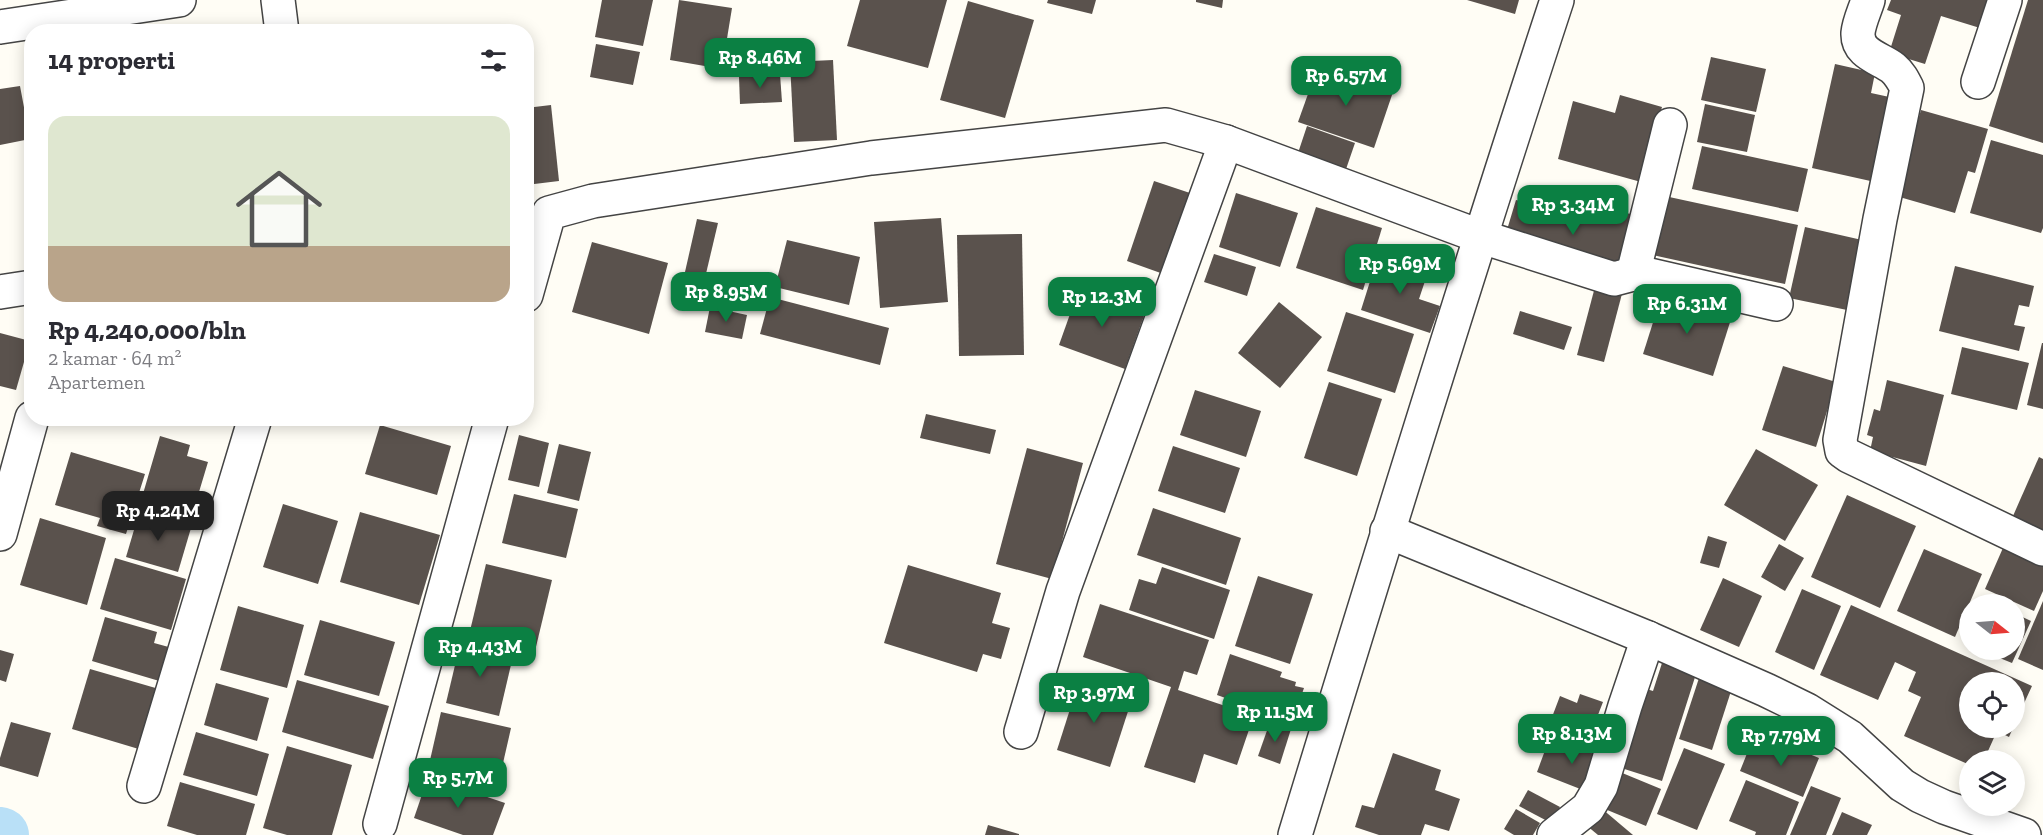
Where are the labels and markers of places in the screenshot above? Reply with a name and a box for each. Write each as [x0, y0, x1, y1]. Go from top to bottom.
pin: Rp 8.46M [698, 38, 822, 89]
pin: Rp 6.57M [1284, 56, 1408, 107]
pin: Rp 3.34M [1511, 185, 1635, 236]
pin: Rp 5.69M [1338, 244, 1462, 295]
pin: Rp 8.95M [664, 272, 788, 323]
pin: Rp 12.3M [1040, 277, 1164, 328]
pin: Rp 6.31M [1625, 284, 1749, 335]
pin: Rp 4.24M [96, 491, 220, 542]
pin: Rp 4.43M [418, 627, 542, 678]
pin: Rp 3.97M [1032, 673, 1156, 724]
pin: Rp 11.5M [1213, 692, 1337, 743]
pin: Rp 8.13M [1510, 714, 1634, 765]
pin: Rp 7.79M [1719, 716, 1843, 767]
pin: Rp 5.7M [403, 758, 513, 809]

